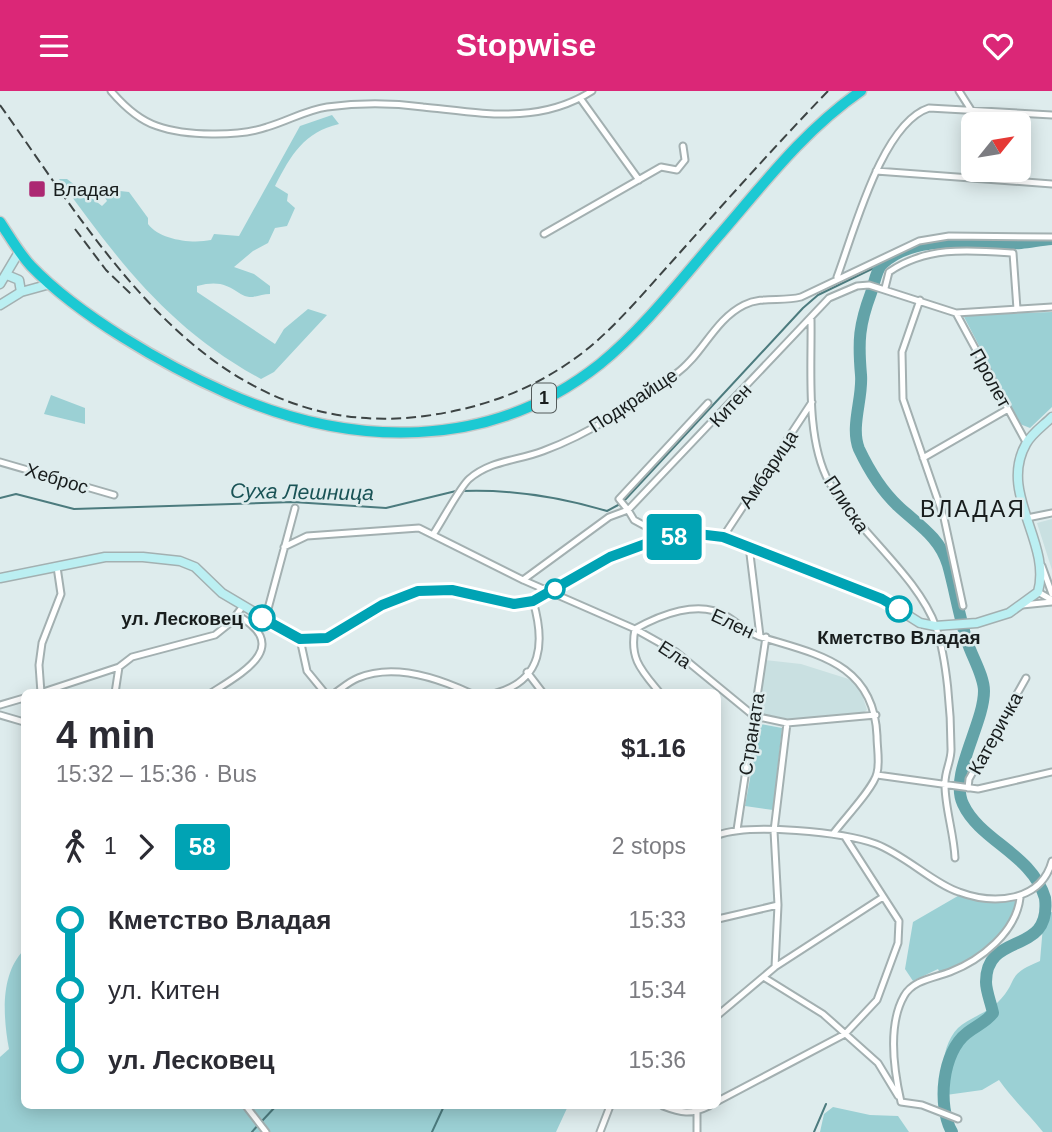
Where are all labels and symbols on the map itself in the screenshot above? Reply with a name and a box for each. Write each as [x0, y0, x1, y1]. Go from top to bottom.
north arrow [961, 112, 1031, 182]
marker: Владая [27, 179, 47, 199]
place label: Владая [53, 179, 119, 200]
street label: Пролет [966, 345, 1015, 412]
street label: Подкрайще [585, 364, 681, 437]
street label: Китен [705, 379, 756, 431]
road number: 1 [532, 383, 556, 412]
street label: Амбарица [735, 426, 802, 512]
street label: Хеброс [23, 459, 91, 498]
street label: Плиска [820, 472, 873, 537]
water label: Суха Лешница [230, 479, 374, 504]
district label: ВЛАДАЯ [920, 496, 1026, 522]
line badge: 58 [642, 514, 706, 560]
unlabelled marker [545, 579, 565, 599]
marker: Кметство Владая [886, 596, 912, 622]
street label: Елен [708, 604, 758, 642]
marker: ул. Лесковец [249, 605, 275, 631]
place label: ул. Лесковец [121, 608, 243, 629]
place label: Кметство Владая [817, 627, 981, 648]
street label: Ела [655, 636, 695, 673]
street label: Катеричка [964, 688, 1027, 778]
street label: Страната [735, 691, 768, 777]

